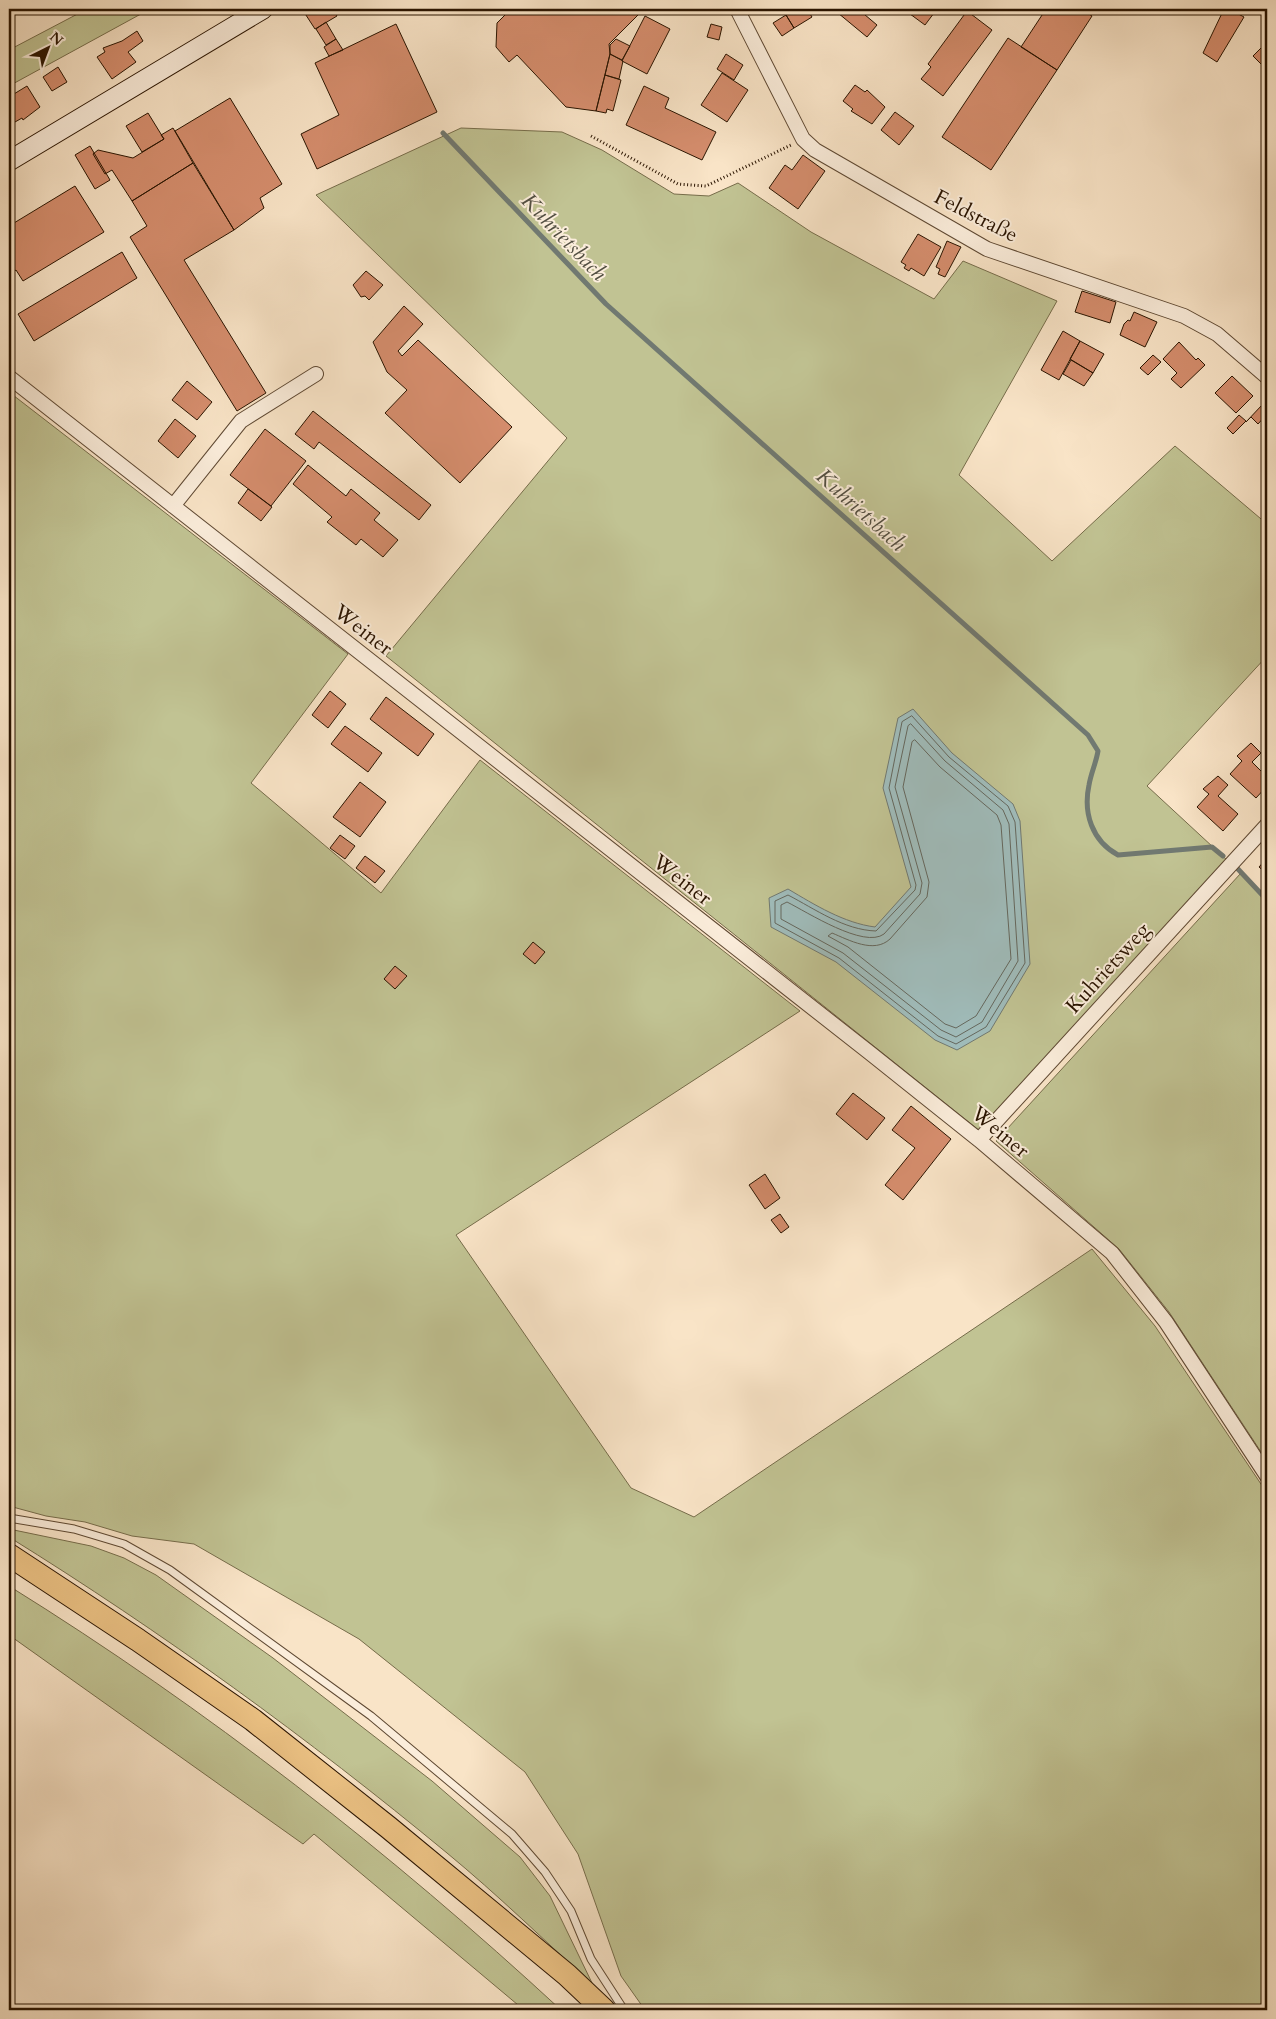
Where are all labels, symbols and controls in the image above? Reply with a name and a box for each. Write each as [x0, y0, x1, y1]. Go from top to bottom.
north arrow [22, 22, 72, 72]
text: N [45, 28, 67, 50]
street label: Feldstraße [929, 183, 1023, 249]
water label: Kuhrietsbach [515, 187, 614, 288]
water label: Kuhrietsbach [810, 462, 913, 559]
street label: Weiner [327, 597, 399, 662]
street label: Weiner [646, 847, 718, 912]
street label: Kuhrietsweg [1059, 916, 1157, 1020]
street label: Weiner [964, 1098, 1036, 1165]

